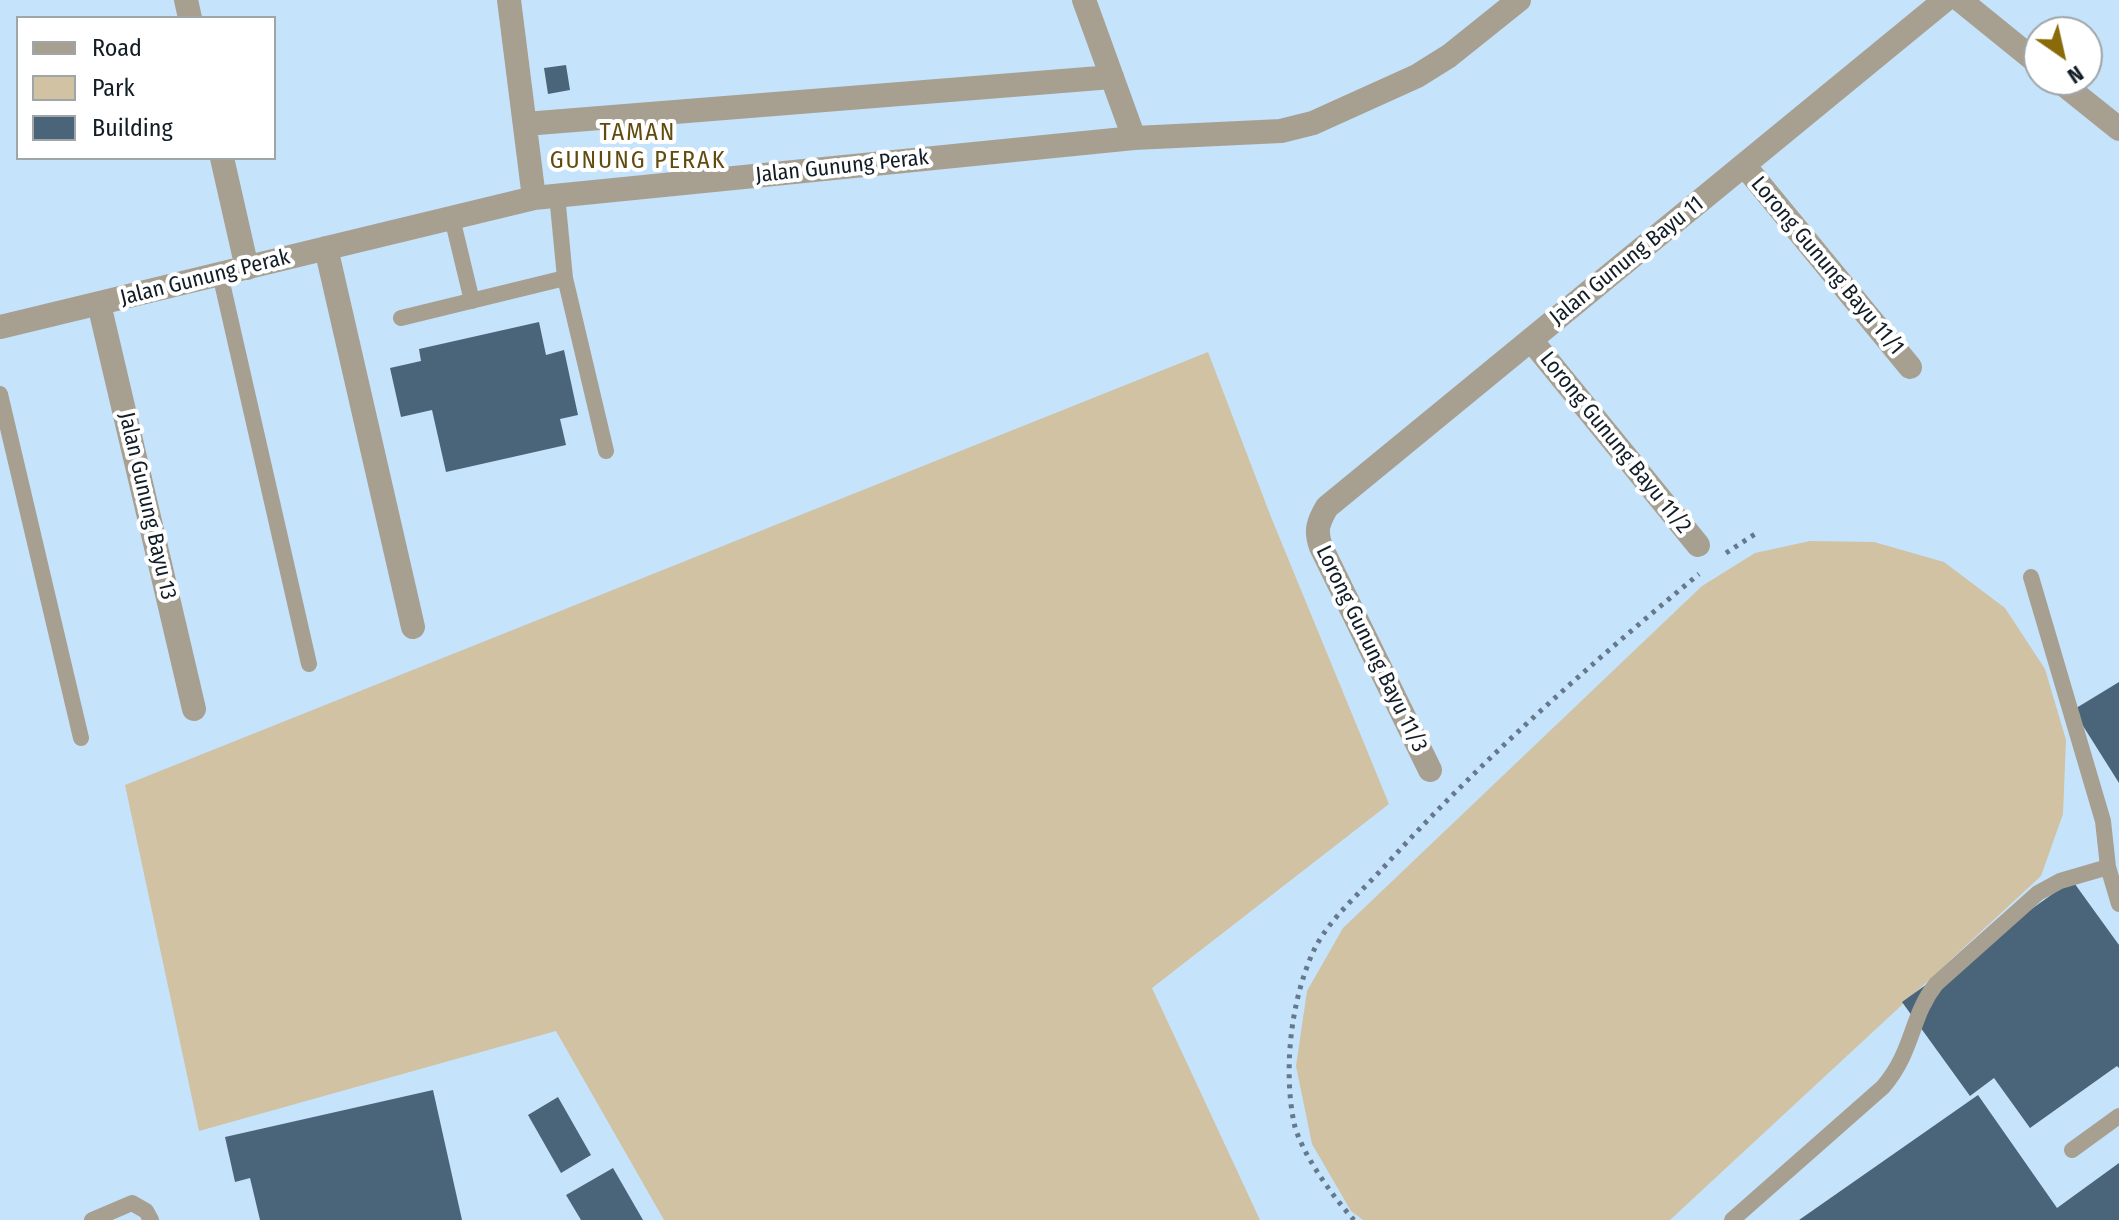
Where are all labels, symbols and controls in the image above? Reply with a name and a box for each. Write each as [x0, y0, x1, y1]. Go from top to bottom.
legend [16, 16, 276, 160]
north arrow [2023, 16, 2103, 96]
text: Road [92, 34, 142, 62]
text: N [2063, 60, 2089, 90]
text: Park [92, 74, 135, 102]
text: Building [92, 114, 173, 142]
district label: TAMAN GUNUNG PERAK [550, 119, 726, 175]
street label: Jalan Gunung Perak [754, 145, 930, 189]
street label: Lorong Gunung Bayu 11/1 [1745, 172, 1909, 360]
street label: Jalan Gunung Bayu 11 [1545, 191, 1709, 331]
street label: Jalan Gunung Perak [117, 244, 293, 312]
street label: Lorong Gunung Bayu 11/2 [1534, 347, 1696, 539]
street label: Jalan Gunung Bayu 13 [113, 410, 181, 602]
street label: Lorong Gunung Bayu 11/3 [1310, 542, 1432, 756]

